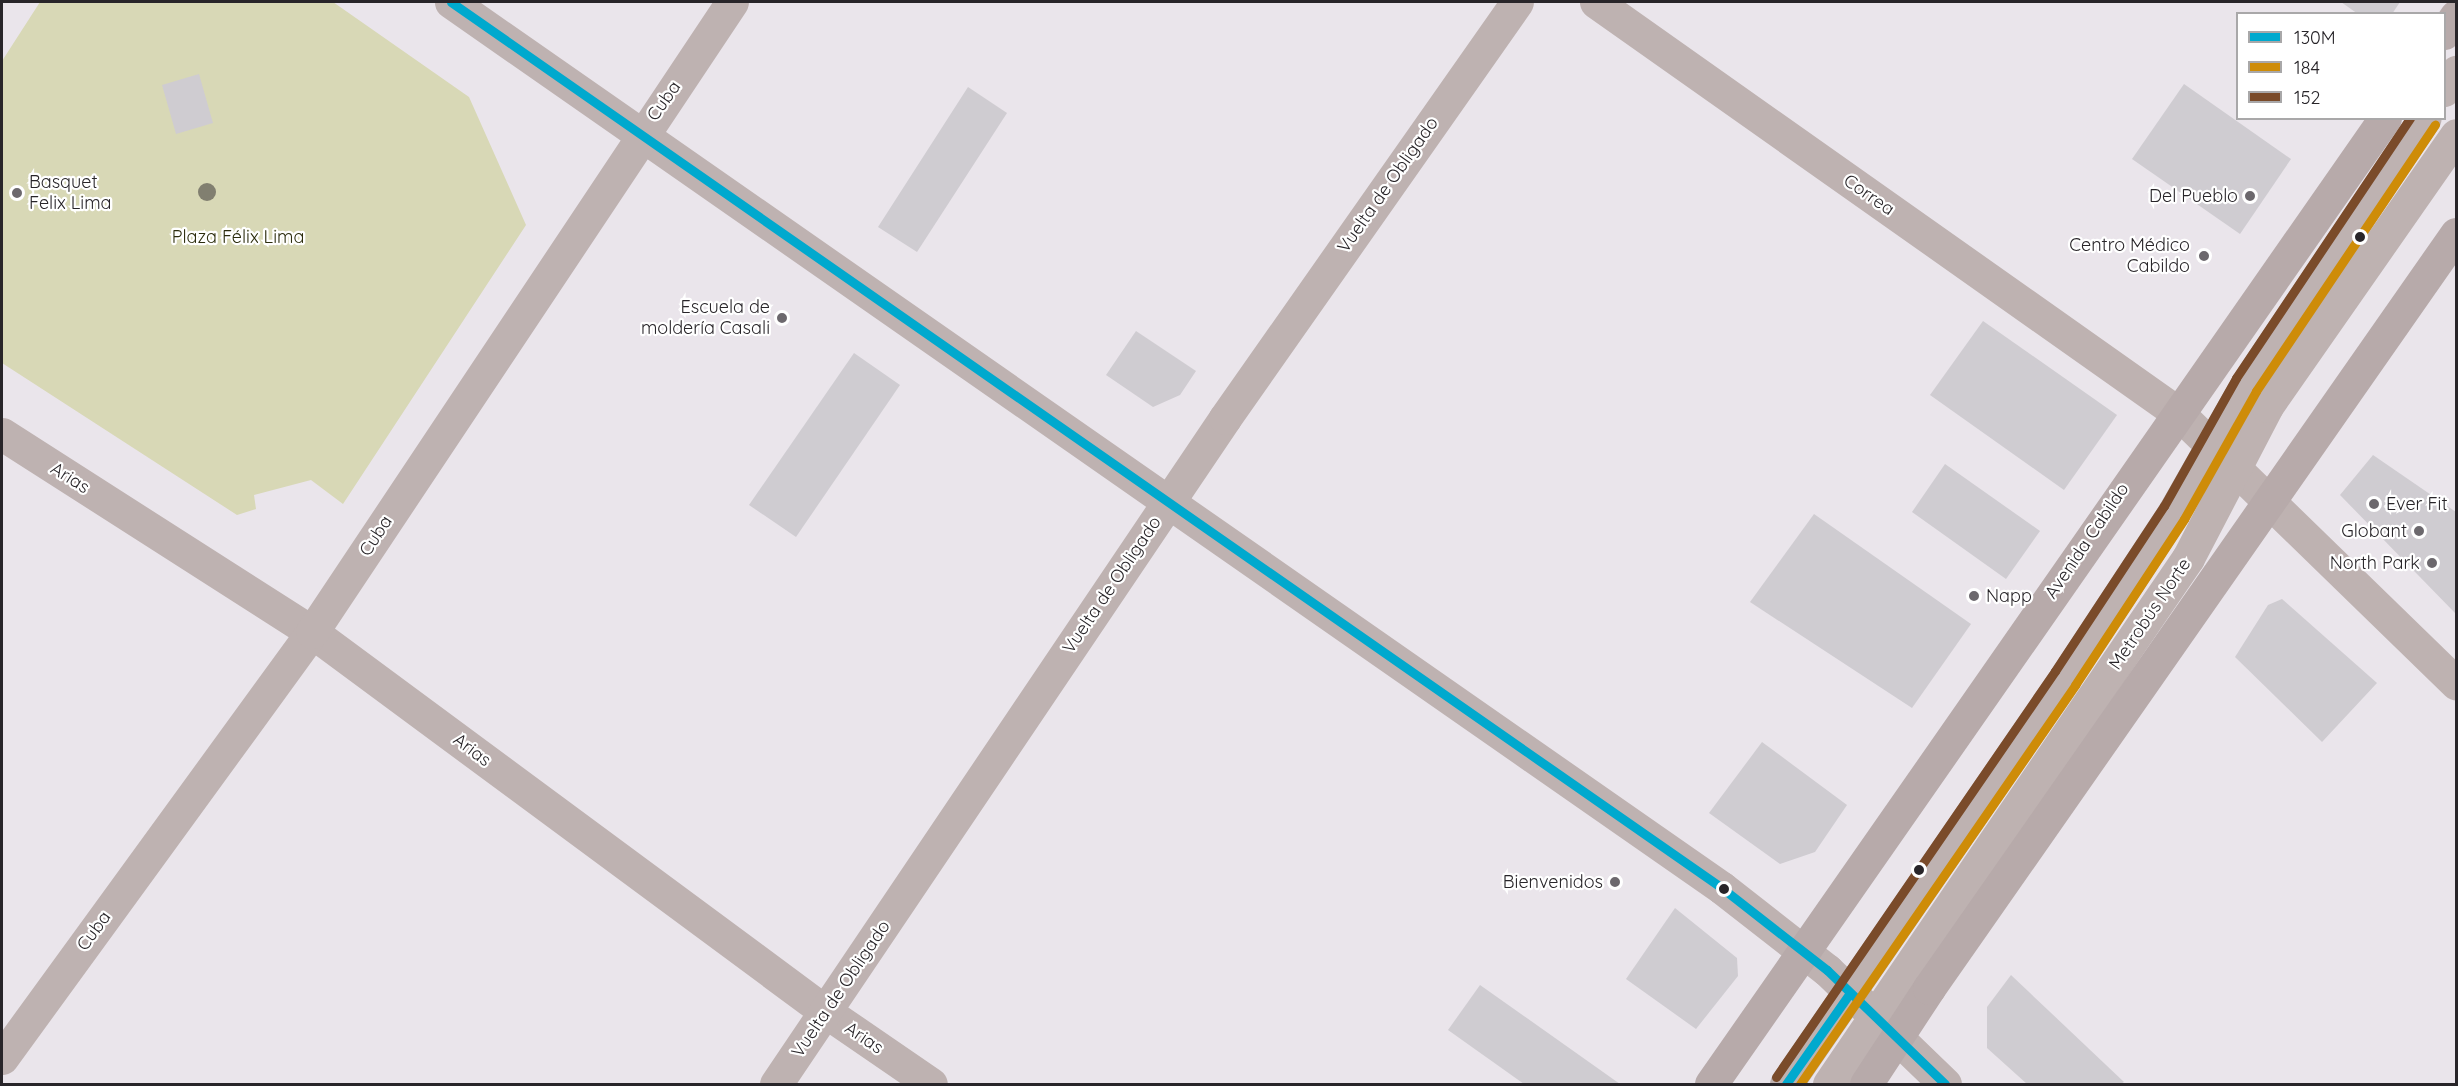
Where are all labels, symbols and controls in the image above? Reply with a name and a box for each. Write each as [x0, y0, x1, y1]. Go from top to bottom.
legend [2236, 12, 2446, 120]
text: 130M [2294, 26, 2336, 49]
text: 184 [2294, 56, 2320, 79]
street label: Cuba [643, 77, 685, 125]
text: 152 [2294, 86, 2320, 109]
street label: Vuelta de Obligado [1333, 113, 1443, 257]
street label: Correa [1839, 170, 1899, 220]
place label: Basquet Felix Lima [29, 172, 111, 214]
place label: Del Pueblo [2149, 185, 2238, 207]
marker: Basquet Felix Lima [10, 186, 24, 200]
marker: Del Pueblo [2243, 189, 2257, 203]
park label: Plaza Félix Lima [172, 226, 304, 248]
unlabelled marker [2354, 231, 2366, 243]
place label: Centro Médico Cabildo [2069, 235, 2190, 278]
marker: Centro Médico Cabildo [2195, 247, 2213, 265]
place label: Escuela de moldería Casali [641, 297, 770, 340]
marker: Escuela de moldería Casali [775, 311, 789, 325]
street label: Arias [47, 458, 93, 498]
street label: Avenida Cabildo [2040, 479, 2134, 603]
place label: Ever Fit [2386, 493, 2448, 515]
marker: Ever Fit [2367, 497, 2381, 511]
street label: Cuba [355, 512, 397, 560]
street label: Vuelta de Obligado [1058, 512, 1166, 658]
place label: Globant [2341, 520, 2407, 542]
marker: Globant [2412, 524, 2426, 538]
place label: North Park [2330, 552, 2420, 574]
street label: Metrobús Norte [2105, 554, 2195, 674]
marker: North Park [2425, 556, 2439, 570]
place label: Napp [1986, 585, 2032, 607]
marker: Napp [1967, 589, 1981, 603]
street label: Arias [449, 729, 495, 771]
unlabelled marker [1913, 864, 1925, 876]
place label: Bienvenidos [1503, 871, 1603, 893]
marker: Bienvenidos [1608, 875, 1622, 889]
unlabelled marker [1718, 883, 1730, 895]
street label: Cuba [72, 907, 116, 955]
street label: Vuelta de Obligado [787, 916, 895, 1062]
street label: Arias [841, 1017, 887, 1059]

